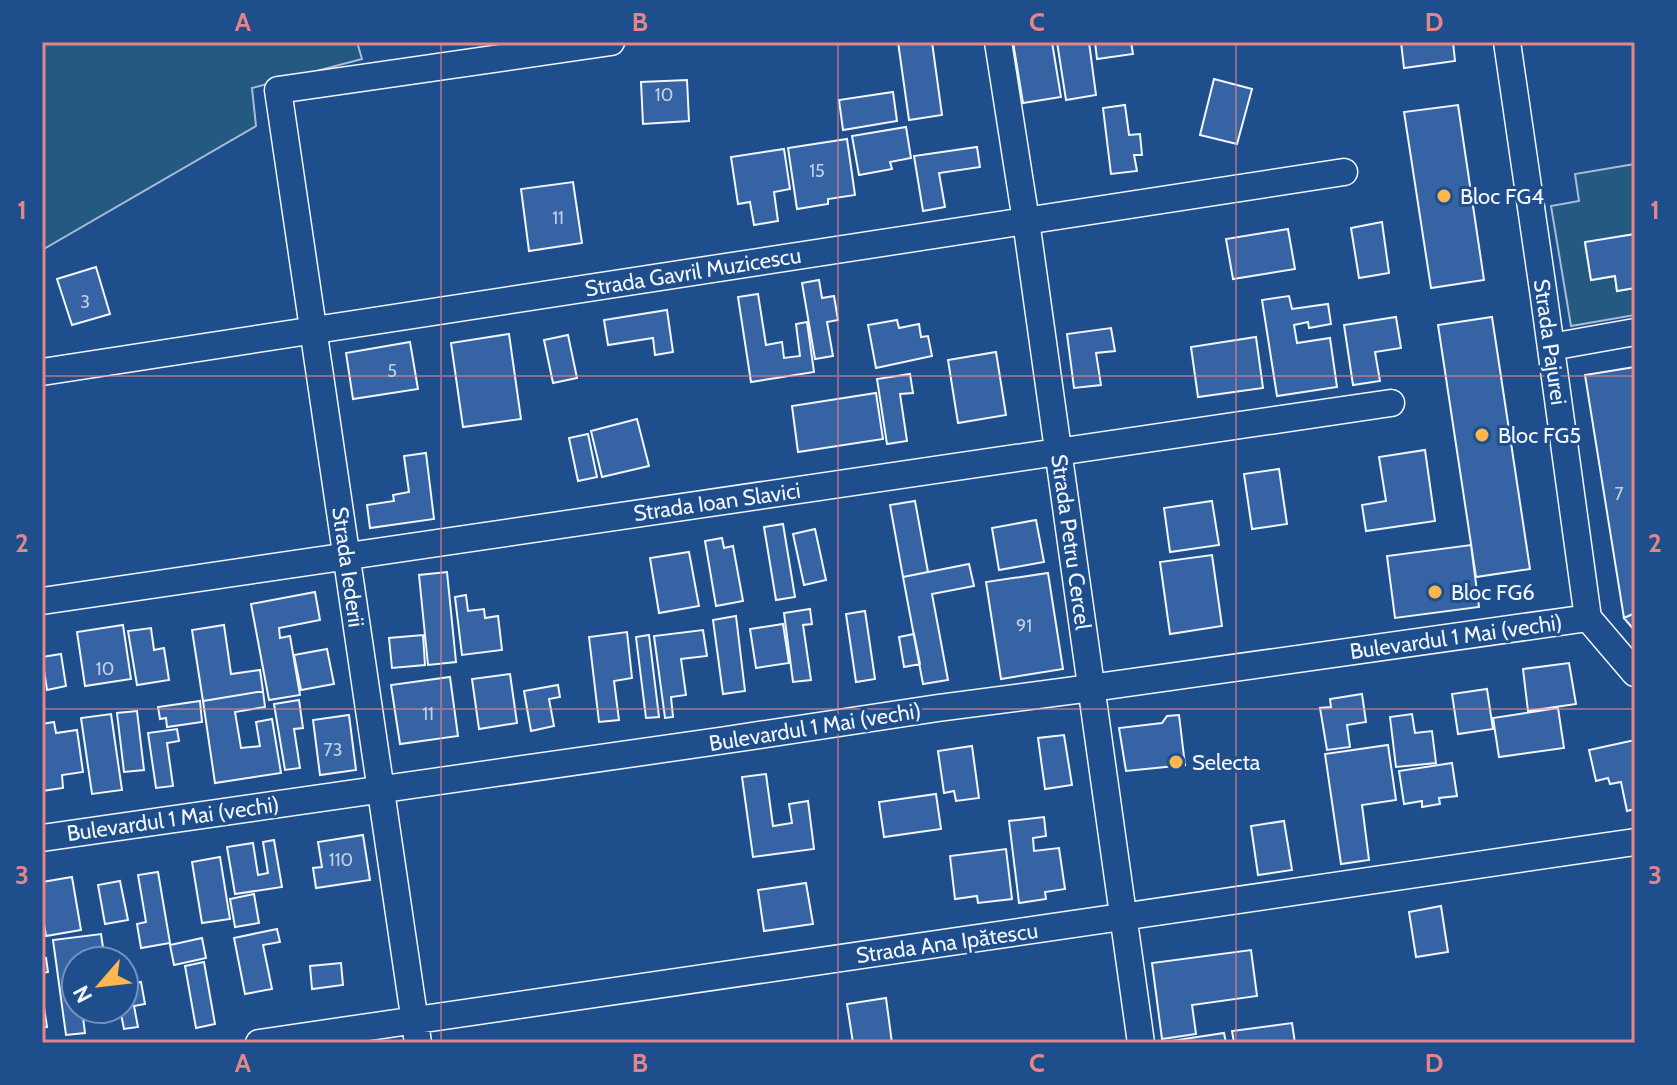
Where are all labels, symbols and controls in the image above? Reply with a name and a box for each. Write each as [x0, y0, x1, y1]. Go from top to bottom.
text: A [235, 6, 252, 38]
text: B [632, 6, 648, 38]
text: C [1029, 6, 1045, 38]
text: D [1425, 6, 1443, 38]
house number: 10 [655, 84, 673, 106]
house number: 15 [809, 160, 825, 182]
place label: Bloc FG4 [1460, 183, 1544, 210]
marker: Bloc FG4 [1435, 187, 1453, 205]
text: 1 [17, 194, 27, 226]
text: 1 [1650, 194, 1660, 226]
house number: 11 [552, 207, 564, 229]
street label: Strada Gavril Muzicescu [583, 242, 803, 302]
street label: Strada Pajurei [1528, 277, 1572, 407]
house number: 3 [80, 291, 90, 313]
house number: 5 [387, 360, 397, 382]
place label: Bloc FG5 [1498, 422, 1581, 449]
marker: Bloc FG5 [1473, 426, 1491, 444]
street label: Strada Petru Cercel [1045, 453, 1097, 632]
street label: Strada Ioan Slavici [632, 477, 802, 527]
house number: 7 [1614, 483, 1624, 505]
street label: Strada Iederii [326, 505, 370, 629]
text: 2 [15, 527, 29, 559]
text: 2 [1648, 527, 1662, 559]
place label: Bloc FG6 [1451, 579, 1535, 606]
marker: Bloc FG6 [1426, 583, 1444, 601]
street label: Bulevardul 1 Mai (vechi) [1348, 609, 1564, 665]
house number: 91 [1016, 615, 1032, 637]
house number: 10 [96, 658, 114, 680]
street label: Bulevardul 1 Mai (vechi) [707, 697, 923, 757]
house number: 11 [422, 703, 434, 725]
house number: 73 [324, 739, 342, 761]
place label: Selecta [1192, 749, 1261, 776]
marker: Selecta [1167, 753, 1185, 771]
street label: Bulevardul 1 Mai (vechi) [65, 791, 281, 847]
house number: 110 [329, 849, 353, 871]
text: 3 [15, 859, 29, 891]
text: 3 [1648, 859, 1662, 891]
street label: Strada Ana Ipătescu [854, 917, 1040, 969]
north arrow [60, 945, 140, 1025]
text: N [67, 981, 98, 1007]
text: A [235, 1047, 252, 1079]
text: B [632, 1047, 648, 1079]
text: C [1029, 1047, 1045, 1079]
text: D [1425, 1047, 1443, 1079]

